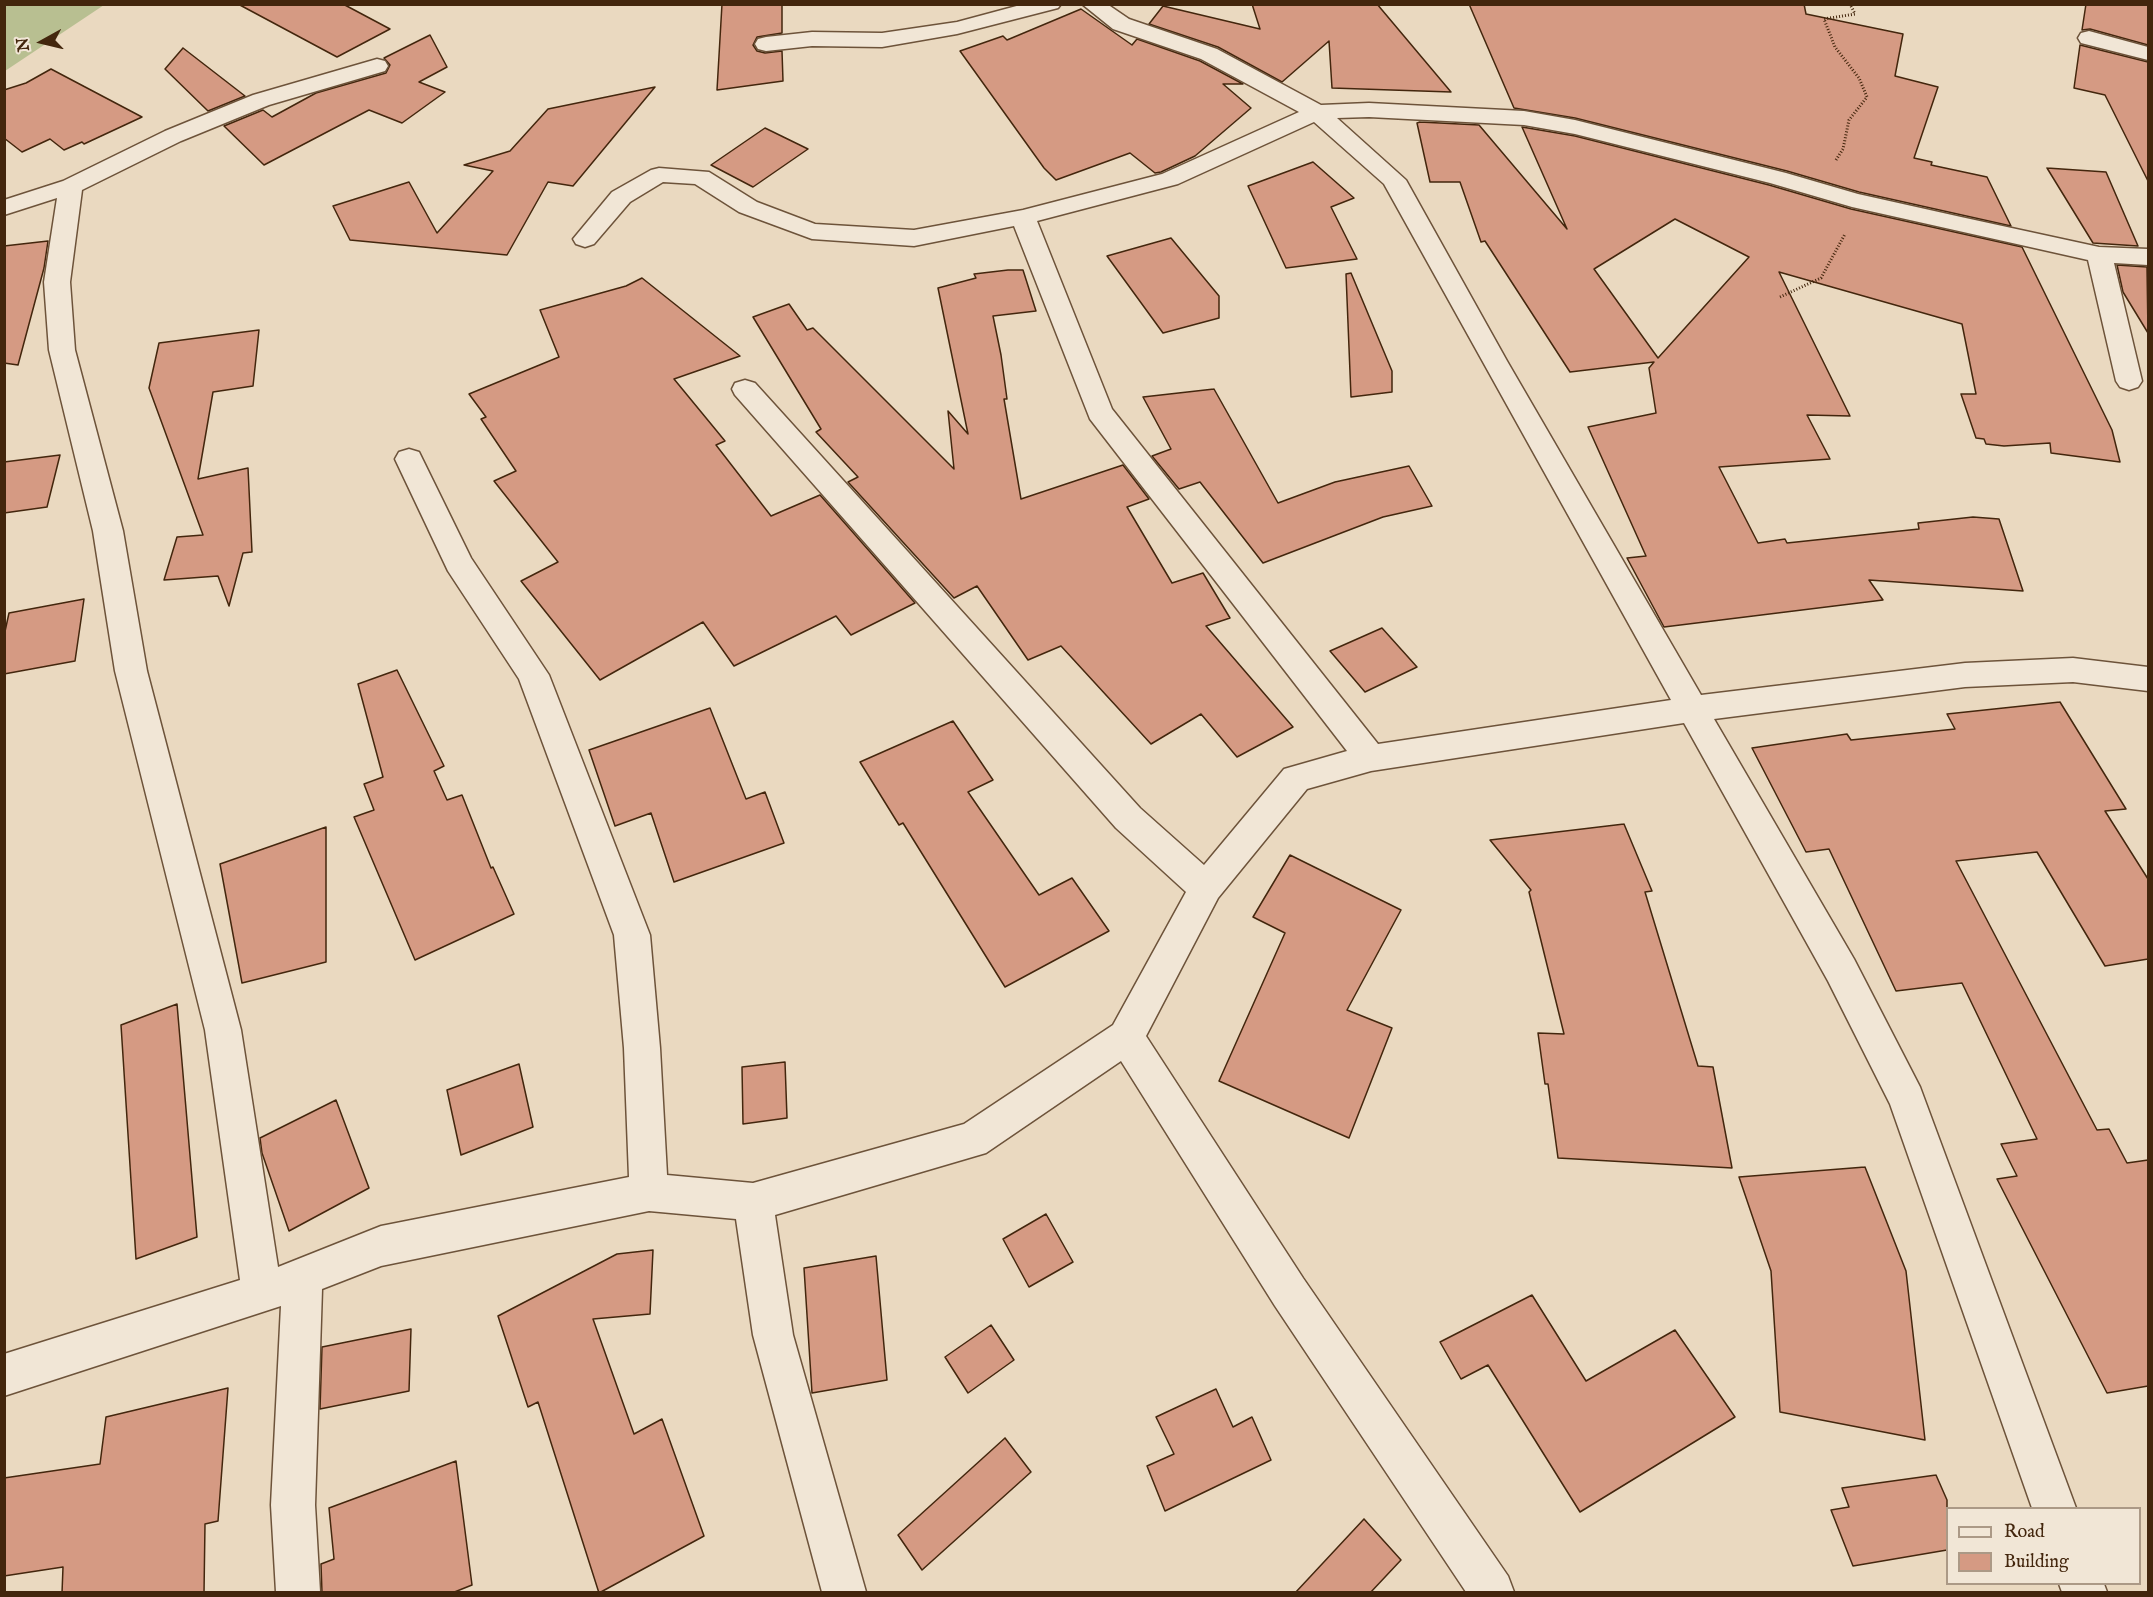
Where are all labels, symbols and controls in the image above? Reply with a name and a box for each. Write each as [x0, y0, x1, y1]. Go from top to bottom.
north arrow [12, 12, 72, 72]
text: N [13, 36, 35, 53]
legend [1946, 1507, 2141, 1585]
text: Road [2004, 1521, 2045, 1544]
text: Building [2004, 1551, 2069, 1574]

